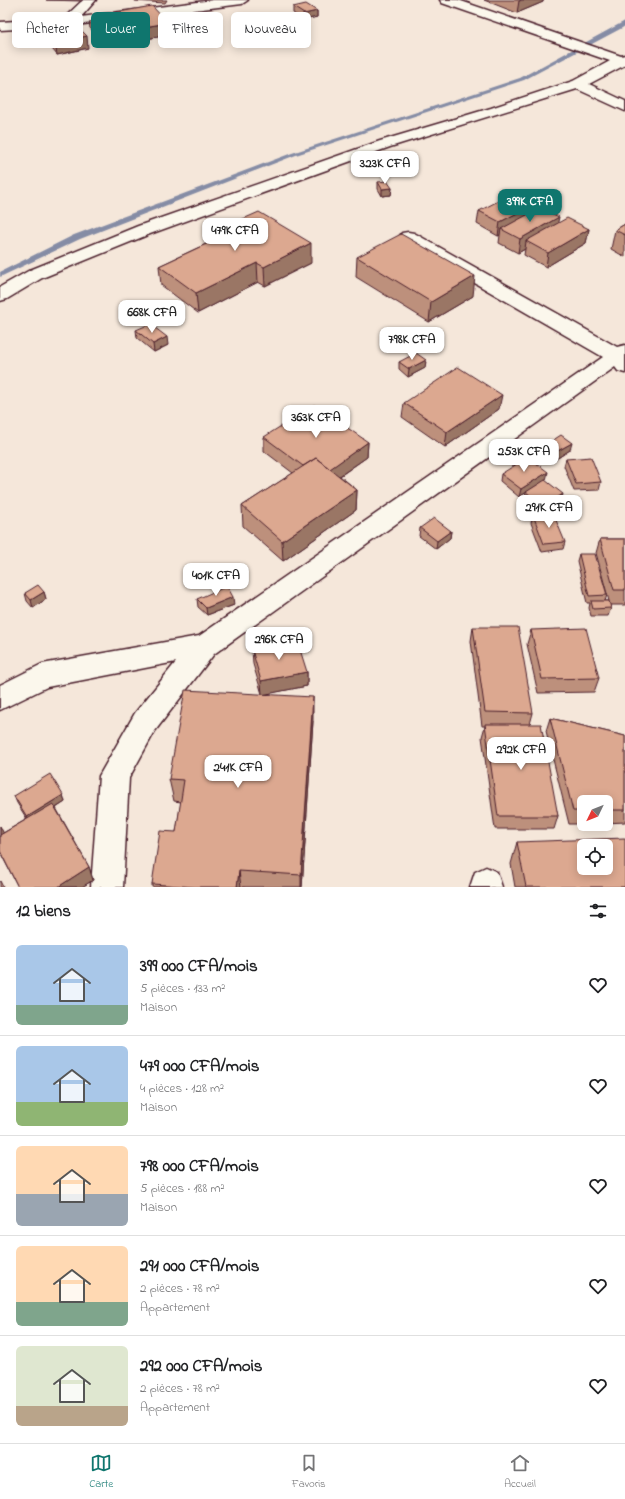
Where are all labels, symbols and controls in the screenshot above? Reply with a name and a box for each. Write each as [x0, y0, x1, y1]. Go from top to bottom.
chip: Acheter [12, 12, 83, 48]
chip: Louer [91, 12, 150, 48]
chip: Filtres [158, 12, 223, 48]
chip: Nouveau [231, 12, 311, 48]
pin: 323K CFA [344, 151, 426, 185]
text: 323K CFA [360, 154, 410, 173]
pin: 399K CFA [489, 189, 571, 223]
text: 399K CFA [507, 192, 553, 211]
pin: 479K CFA [194, 218, 276, 252]
text: 479K CFA [211, 221, 259, 240]
pin: 668K CFA [111, 300, 193, 334]
text: 668K CFA [127, 303, 177, 322]
pin: 798K CFA [371, 327, 453, 361]
text: 798K CFA [388, 330, 436, 349]
pin: 363K CFA [275, 405, 357, 439]
text: 363K CFA [291, 408, 341, 427]
pin: 253K CFA [483, 439, 565, 473]
text: 253K CFA [498, 442, 550, 461]
pin: 291K CFA [508, 495, 590, 529]
text: 291K CFA [525, 498, 573, 517]
pin: 401K CFA [175, 563, 257, 597]
text: 401K CFA [192, 566, 240, 585]
pin: 296K CFA [238, 627, 320, 661]
text: 296K CFA [254, 630, 304, 649]
pin: 292K CFA [480, 737, 562, 771]
text: 292K CFA [496, 740, 546, 759]
pin: 241K CFA [197, 755, 279, 789]
text: 241K CFA [213, 758, 263, 777]
north arrow [577, 795, 613, 831]
map controls [577, 795, 613, 875]
button: locate [577, 839, 613, 875]
text: 12 biens [16, 899, 71, 924]
icon: filters [587, 900, 609, 922]
text: 399 000 CFA/mois [140, 954, 258, 979]
icon: home [48, 961, 96, 1009]
icon: heart [587, 974, 609, 996]
text: 5 pièces · 133 m² [140, 979, 225, 998]
text: Maison [140, 998, 177, 1017]
text: 479 000 CFA/mois [140, 1054, 260, 1079]
icon: home [48, 1062, 96, 1110]
icon: heart [587, 1075, 609, 1097]
text: 4 pièces · 128 m² [140, 1079, 224, 1098]
text: Maison [140, 1098, 177, 1117]
text: 798 000 CFA/mois [140, 1154, 259, 1179]
icon: home [48, 1162, 96, 1210]
icon: heart [587, 1175, 609, 1197]
text: 5 pièces · 188 m² [140, 1179, 225, 1198]
text: Maison [140, 1198, 177, 1217]
text: 291 000 CFA/mois [140, 1254, 259, 1279]
icon: home [48, 1262, 96, 1310]
icon: heart [587, 1275, 609, 1297]
text: 2 pièces · 78 m² [140, 1279, 220, 1298]
text: Appartement [140, 1298, 210, 1317]
text: 292 000 CFA/mois [140, 1354, 262, 1379]
icon: home [48, 1362, 96, 1410]
icon: heart [587, 1375, 609, 1397]
text: 2 pièces · 78 m² [140, 1379, 220, 1398]
text: Appartement [140, 1398, 210, 1417]
tab: Carte [89, 1452, 113, 1492]
tab: Favoris [292, 1452, 326, 1492]
tab: Accueil [504, 1452, 536, 1492]

